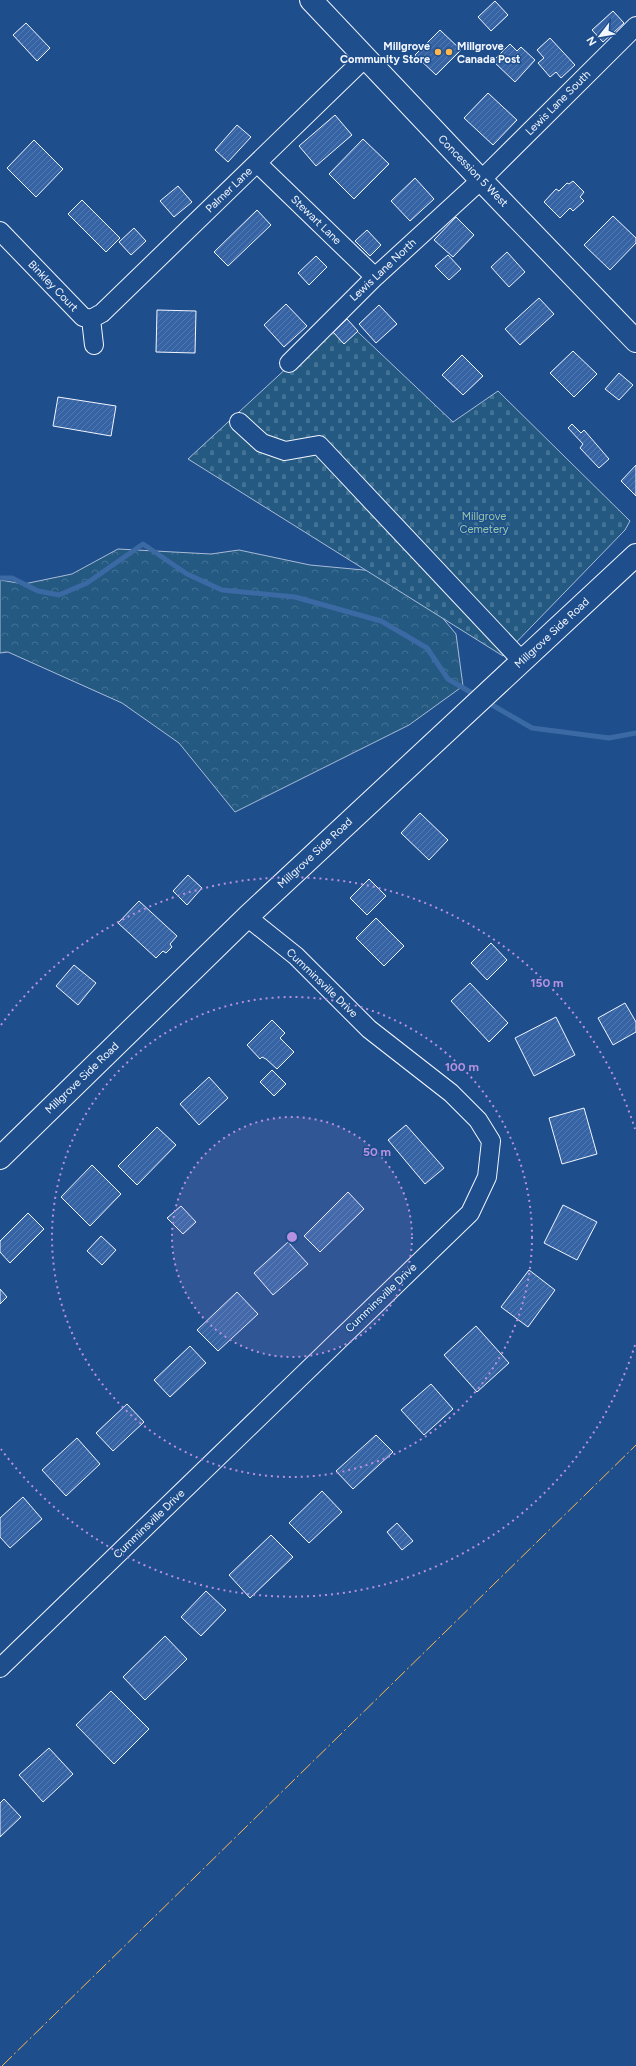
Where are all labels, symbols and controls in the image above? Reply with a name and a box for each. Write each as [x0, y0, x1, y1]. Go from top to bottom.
north arrow [580, 16, 620, 56]
text: N [584, 34, 600, 48]
place label: Millgrove Community Store [340, 40, 430, 66]
place label: Millgrove Canada Post [457, 40, 521, 66]
marker: Millgrove Community Store [433, 47, 443, 57]
marker: Millgrove Canada Post [444, 47, 454, 57]
street label: Lewis Lane South [523, 68, 593, 138]
street label: Concession 5 West [435, 132, 511, 210]
street label: Palmer Lane [203, 165, 255, 215]
street label: Stewart Lane [288, 193, 344, 247]
street label: Lewis Lane North [347, 236, 419, 304]
street label: Binkley Court [25, 258, 81, 314]
park label: Millgrove Cemetery [460, 510, 509, 536]
street label: Millgrove Side Road [512, 595, 592, 671]
street label: Millgrove Side Road [275, 815, 355, 891]
street label: Cumminsville Drive [284, 946, 360, 1020]
text: 150 m [530, 976, 564, 990]
street label: Millgrove Side Road [43, 1040, 121, 1116]
text: 100 m [445, 1060, 479, 1074]
text: 50 m [363, 1145, 391, 1159]
centre of rings [285, 1230, 299, 1244]
street label: Cumminsville Drive [343, 1261, 419, 1335]
street label: Cumminsville Drive [111, 1487, 187, 1561]

